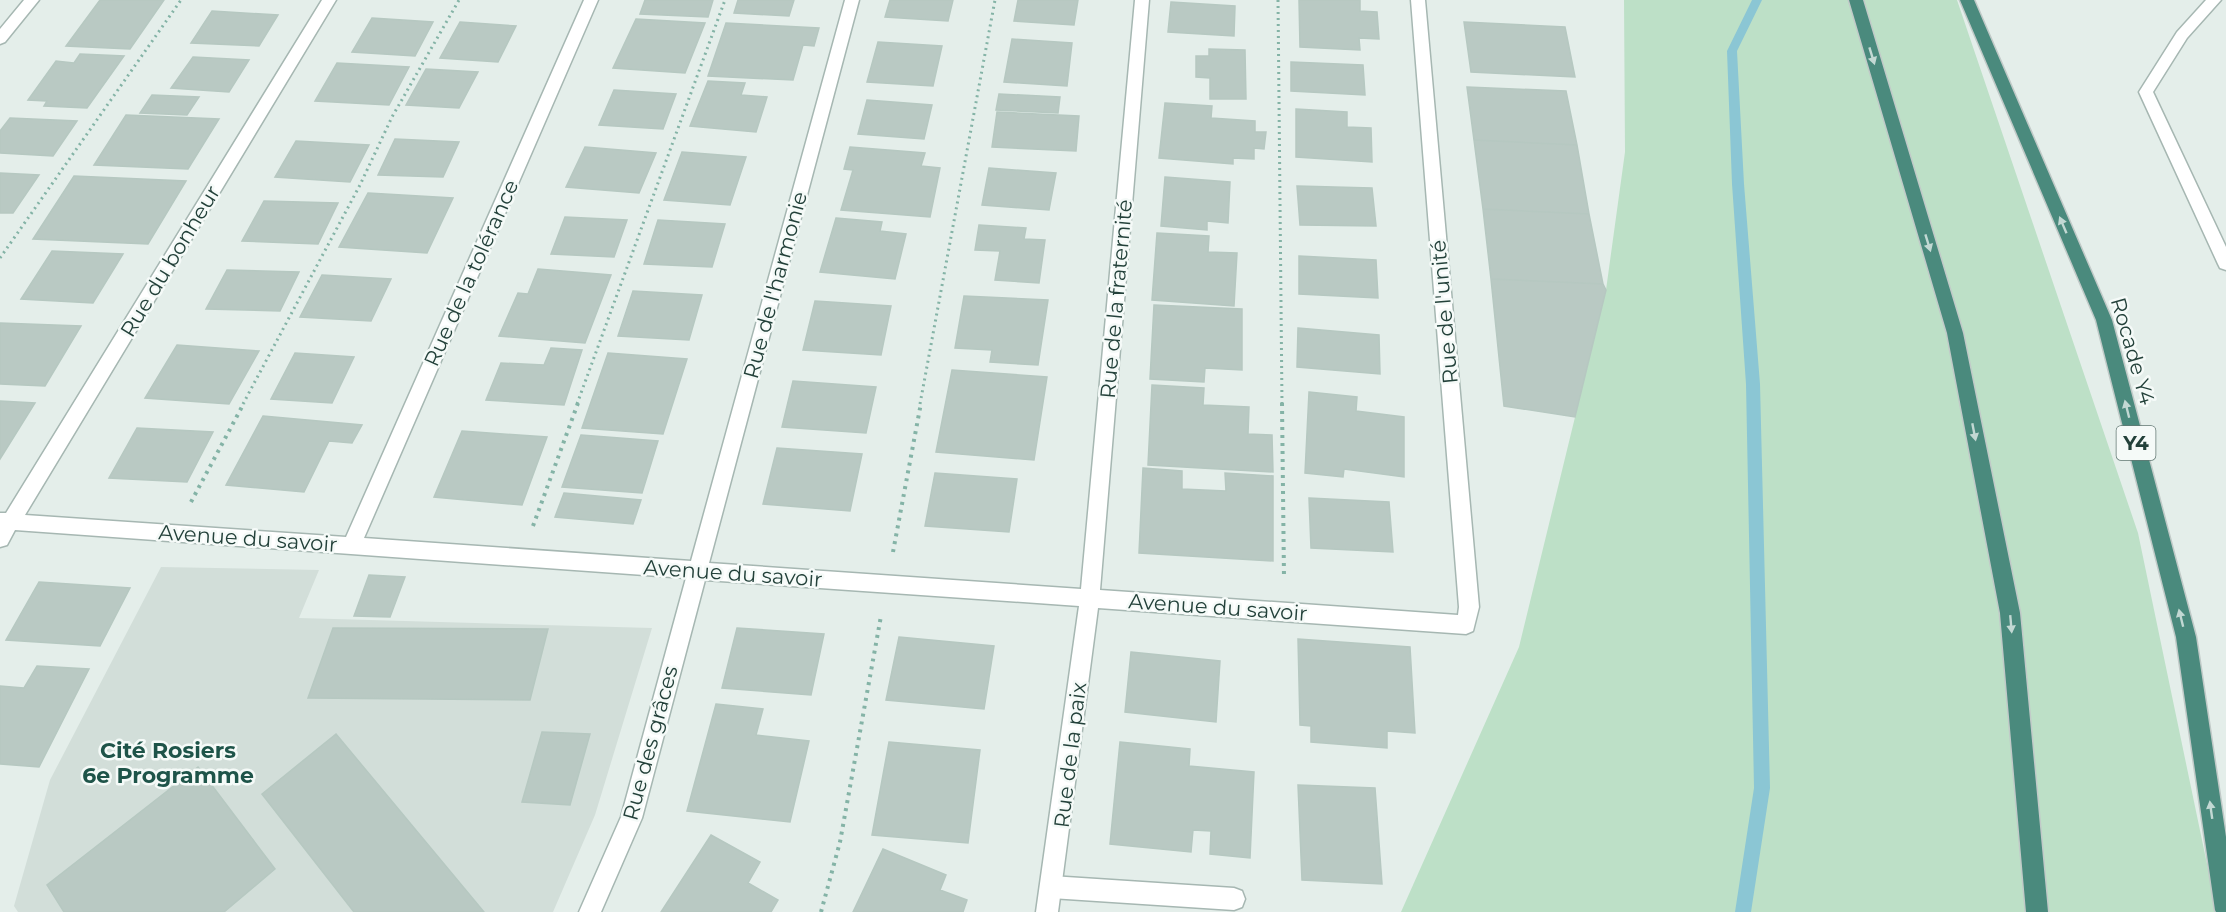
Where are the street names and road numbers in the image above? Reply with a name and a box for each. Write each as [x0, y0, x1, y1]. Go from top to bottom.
street label: Rue de la tolérance [419, 176, 523, 370]
street label: Rue du bonheur [115, 181, 225, 341]
street label: Rue de l'harmonie [738, 189, 812, 381]
street label: Rue de la fraternité [1095, 198, 1137, 400]
street label: Rue de l'unité [1425, 239, 1463, 385]
street label: Rocade Y4 [2106, 295, 2160, 408]
road number: Y4 [2116, 426, 2156, 460]
street label: Avenue du savoir [158, 519, 338, 557]
street label: Avenue du savoir [643, 554, 823, 592]
street label: Avenue du savoir [1128, 588, 1308, 626]
street label: Rue des grâces [617, 663, 683, 823]
street label: Rue de la paix [1049, 681, 1091, 829]

